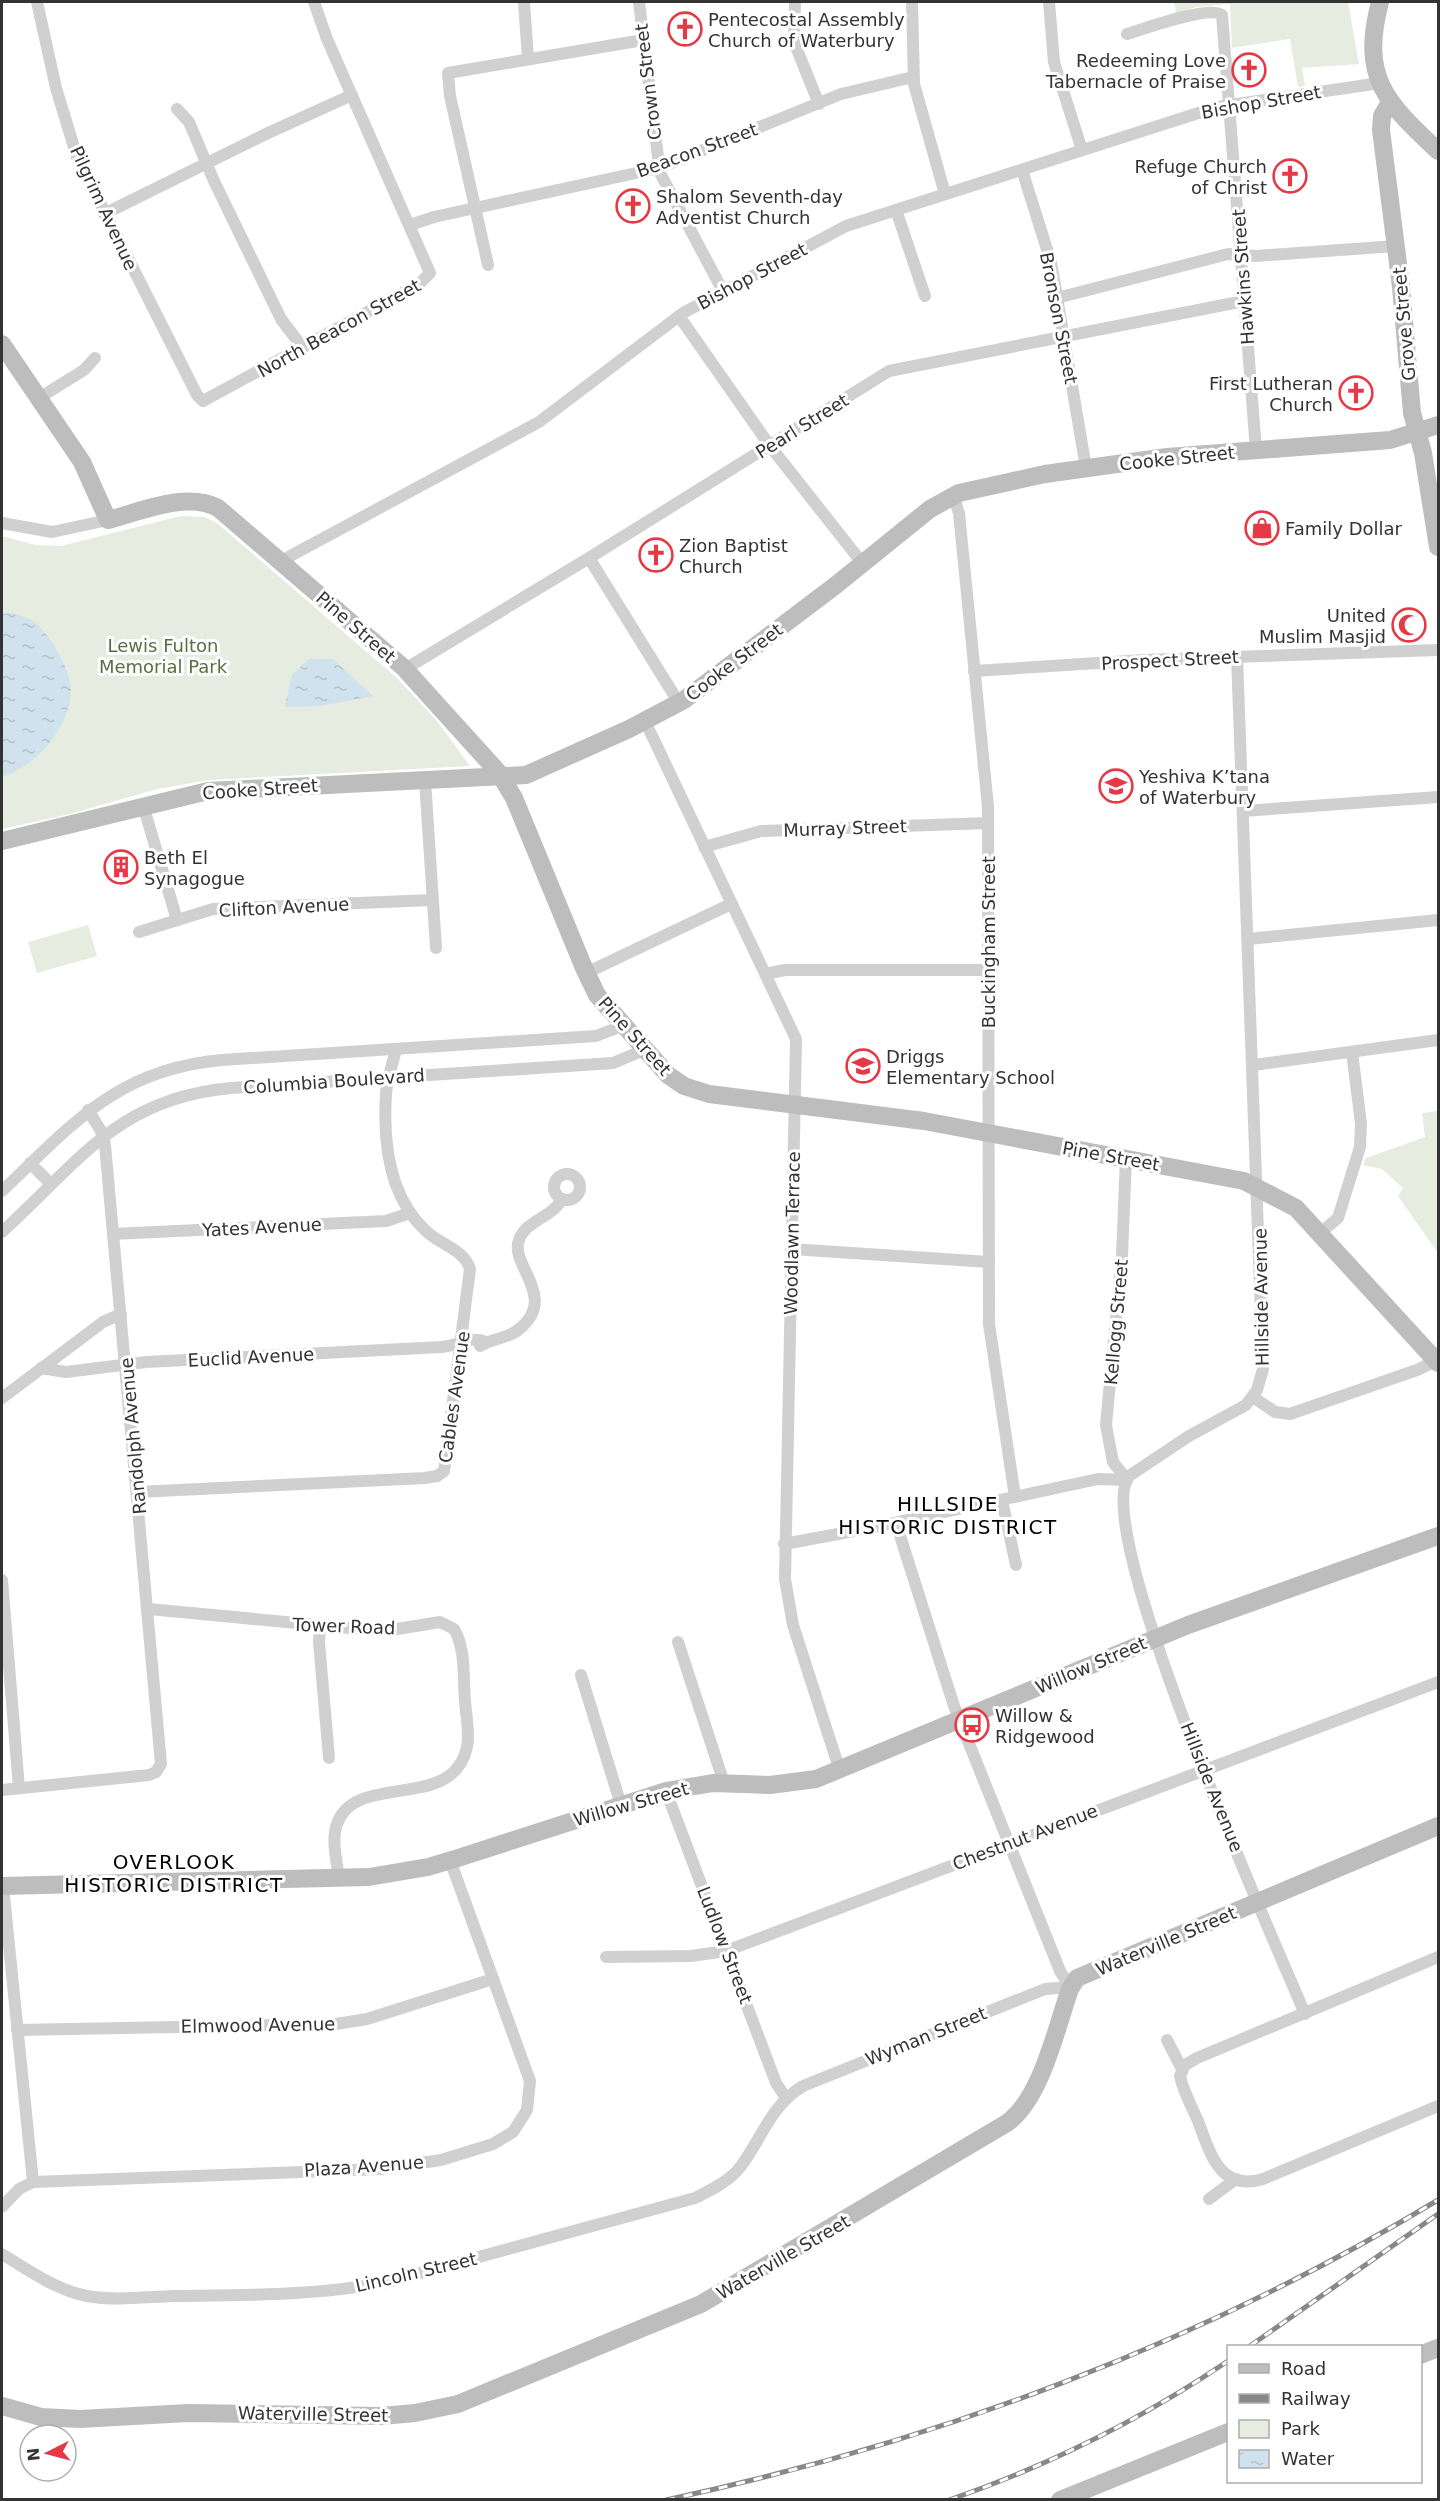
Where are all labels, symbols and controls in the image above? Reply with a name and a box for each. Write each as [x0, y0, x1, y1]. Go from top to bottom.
place label: Pentecostal Assembly Church of Waterbury [708, 9, 905, 51]
church icon: Pentecostal Assembly Church of Waterbury [667, 11, 703, 47]
street label: Crown Street [630, 23, 666, 141]
place label: Redeeming Love Tabernacle of Praise [1045, 50, 1226, 92]
church icon: Redeeming Love Tabernacle of Praise [1231, 52, 1267, 88]
street label: Bishop Street [1200, 81, 1322, 123]
street label: Beacon Street [634, 118, 760, 182]
street label: Pilgrim Avenue [66, 143, 142, 273]
place label: Refuge Church of Christ [1135, 156, 1267, 198]
church icon: Refuge Church of Christ [1272, 158, 1308, 194]
place label: Shalom Seventh-day Adventist Church [656, 186, 843, 228]
church icon: Shalom Seventh-day Adventist Church [615, 188, 651, 224]
street label: Hawkins Street [1228, 208, 1258, 346]
street label: Bishop Street [694, 238, 810, 314]
street label: Bronson Street [1036, 250, 1082, 386]
street label: Grove Street [1389, 266, 1419, 382]
street label: North Beacon Street [254, 274, 424, 382]
place label: First Lutheran Church [1209, 373, 1333, 415]
church icon: First Lutheran Church [1338, 375, 1374, 411]
street label: Pearl Street [752, 389, 852, 463]
street label: Cooke Street [1118, 442, 1236, 474]
shop icon: Family Dollar [1244, 510, 1280, 546]
place label: Family Dollar [1285, 518, 1403, 539]
place label: Zion Baptist Church [679, 535, 788, 577]
church icon: Zion Baptist Church [638, 537, 674, 573]
street label: Pine Street [312, 587, 400, 667]
place label: United Muslim Masjid [1259, 605, 1386, 647]
mosque icon: United Muslim Masjid [1391, 607, 1427, 643]
street label: Cooke Street [681, 619, 787, 705]
park label: Lewis Fulton Memorial Park [99, 635, 228, 677]
street label: Prospect Street [1101, 646, 1239, 674]
place label: Yeshiva K’tana of Waterbury [1138, 766, 1270, 808]
school or university icon: Yeshiva K’tana of Waterbury [1098, 768, 1134, 804]
street label: Cooke Street [201, 774, 319, 804]
street label: Murray Street [783, 815, 907, 841]
place label: Beth El Synagogue [144, 847, 245, 889]
building icon: Beth El Synagogue [103, 849, 139, 885]
street label: Buckingham Street [978, 856, 999, 1028]
street label: Clifton Avenue [218, 893, 350, 921]
street label: Pine Street [594, 992, 676, 1080]
place label: Driggs Elementary School [886, 1046, 1055, 1088]
school or university icon: Driggs Elementary School [845, 1048, 881, 1084]
street label: Columbia Boulevard [243, 1064, 425, 1098]
street label: Pine Street [1061, 1137, 1161, 1175]
street label: Woodlawn Terrace [780, 1151, 804, 1315]
street label: Yates Avenue [201, 1213, 322, 1241]
street label: Hillside Avenue [1249, 1228, 1273, 1366]
street label: Kellogg Street [1100, 1258, 1132, 1386]
street label: Cables Avenue [434, 1330, 474, 1464]
street label: Euclid Avenue [187, 1343, 315, 1371]
street label: Randolph Avenue [116, 1357, 150, 1515]
district label: HILLSIDE HISTORIC DISTRICT [838, 1492, 1058, 1539]
street label: Tower Road [291, 1614, 396, 1638]
street label: Willow Street [1032, 1632, 1150, 1698]
place label: Willow & Ridgewood [995, 1705, 1095, 1747]
bus stop icon: Willow & Ridgewood [954, 1707, 990, 1743]
street label: Hillside Avenue [1176, 1719, 1248, 1855]
street label: Willow Street [571, 1778, 691, 1830]
street label: Chestnut Avenue [949, 1800, 1101, 1874]
district label: OVERLOOK HISTORIC DISTRICT [64, 1850, 284, 1897]
street label: Ludlow Street [693, 1883, 757, 2007]
street label: Waterville Street [1093, 1902, 1239, 1980]
street label: Wyman Street [862, 2002, 990, 2070]
street label: Elmwood Avenue [180, 2013, 336, 2037]
street label: Plaza Avenue [303, 2151, 425, 2181]
street label: Waterville Street [713, 2210, 853, 2304]
street label: Lincoln Street [353, 2248, 479, 2296]
legend [1227, 2345, 1422, 2483]
text: Road [1281, 2358, 1326, 2379]
text: Railway [1281, 2388, 1351, 2409]
street label: Waterville Street [238, 2402, 388, 2426]
text: Park [1281, 2418, 1320, 2439]
north arrow [18, 2423, 78, 2483]
text: N [23, 2447, 44, 2462]
text: Water [1281, 2448, 1335, 2469]

